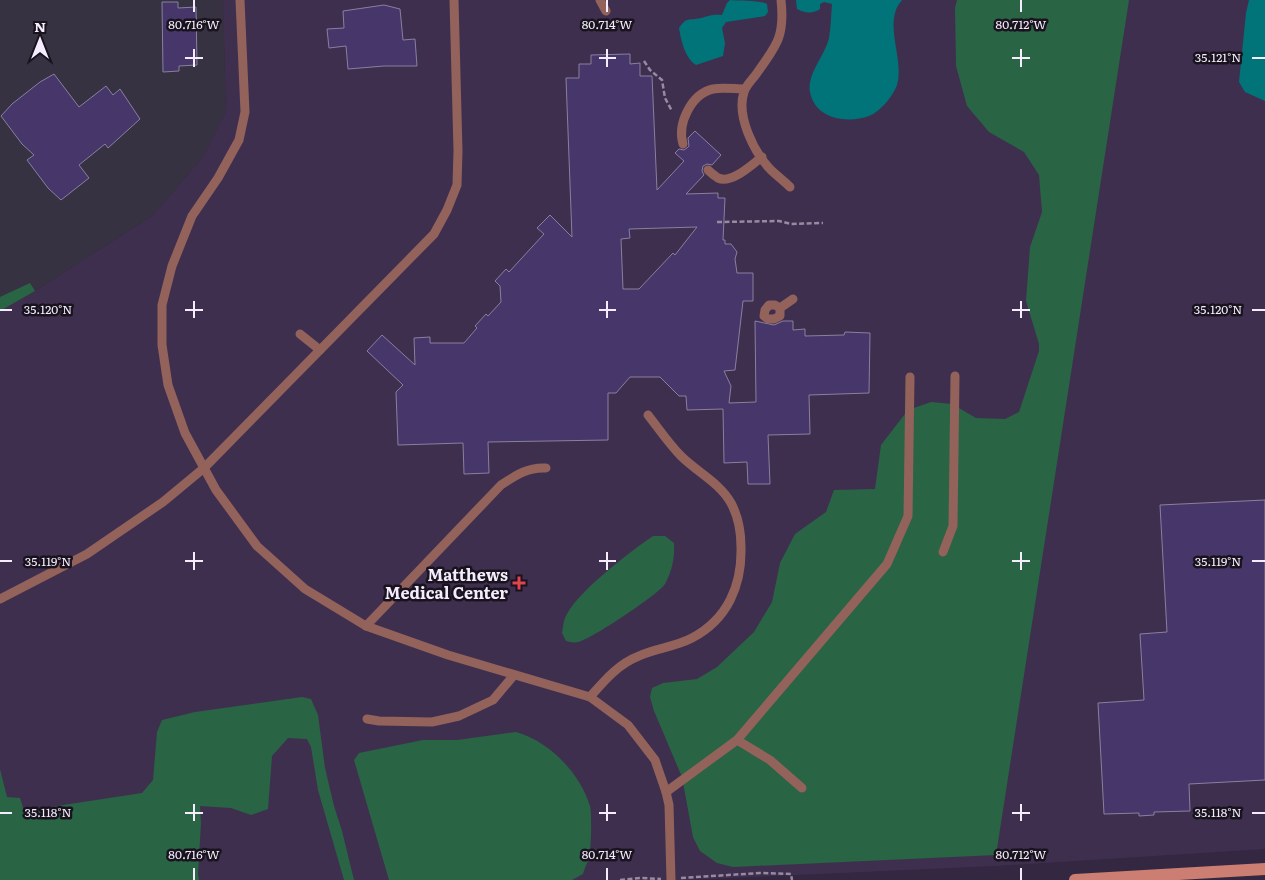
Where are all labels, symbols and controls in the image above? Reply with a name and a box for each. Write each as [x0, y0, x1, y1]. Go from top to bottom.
north arrow [15, 15, 65, 65]
text: 80.716°W [168, 15, 220, 33]
text: 80.714°W [582, 15, 632, 33]
text: 80.712°W [996, 15, 1046, 33]
text: N [34, 16, 46, 36]
text: 35.121°N [1195, 48, 1241, 66]
text: 35.120°N [24, 300, 72, 318]
text: 35.120°N [1194, 300, 1242, 318]
text: 35.119°N [25, 552, 71, 570]
text: 35.119°N [1195, 552, 1241, 570]
place label: Matthews Medical Center [385, 562, 508, 604]
marker: Matthews Medical Center [512, 576, 526, 590]
text: 35.118°N [25, 803, 71, 821]
text: 35.118°N [1195, 803, 1241, 821]
text: 80.716°W [168, 845, 220, 863]
text: 80.714°W [582, 845, 632, 863]
text: 80.712°W [996, 845, 1046, 863]

